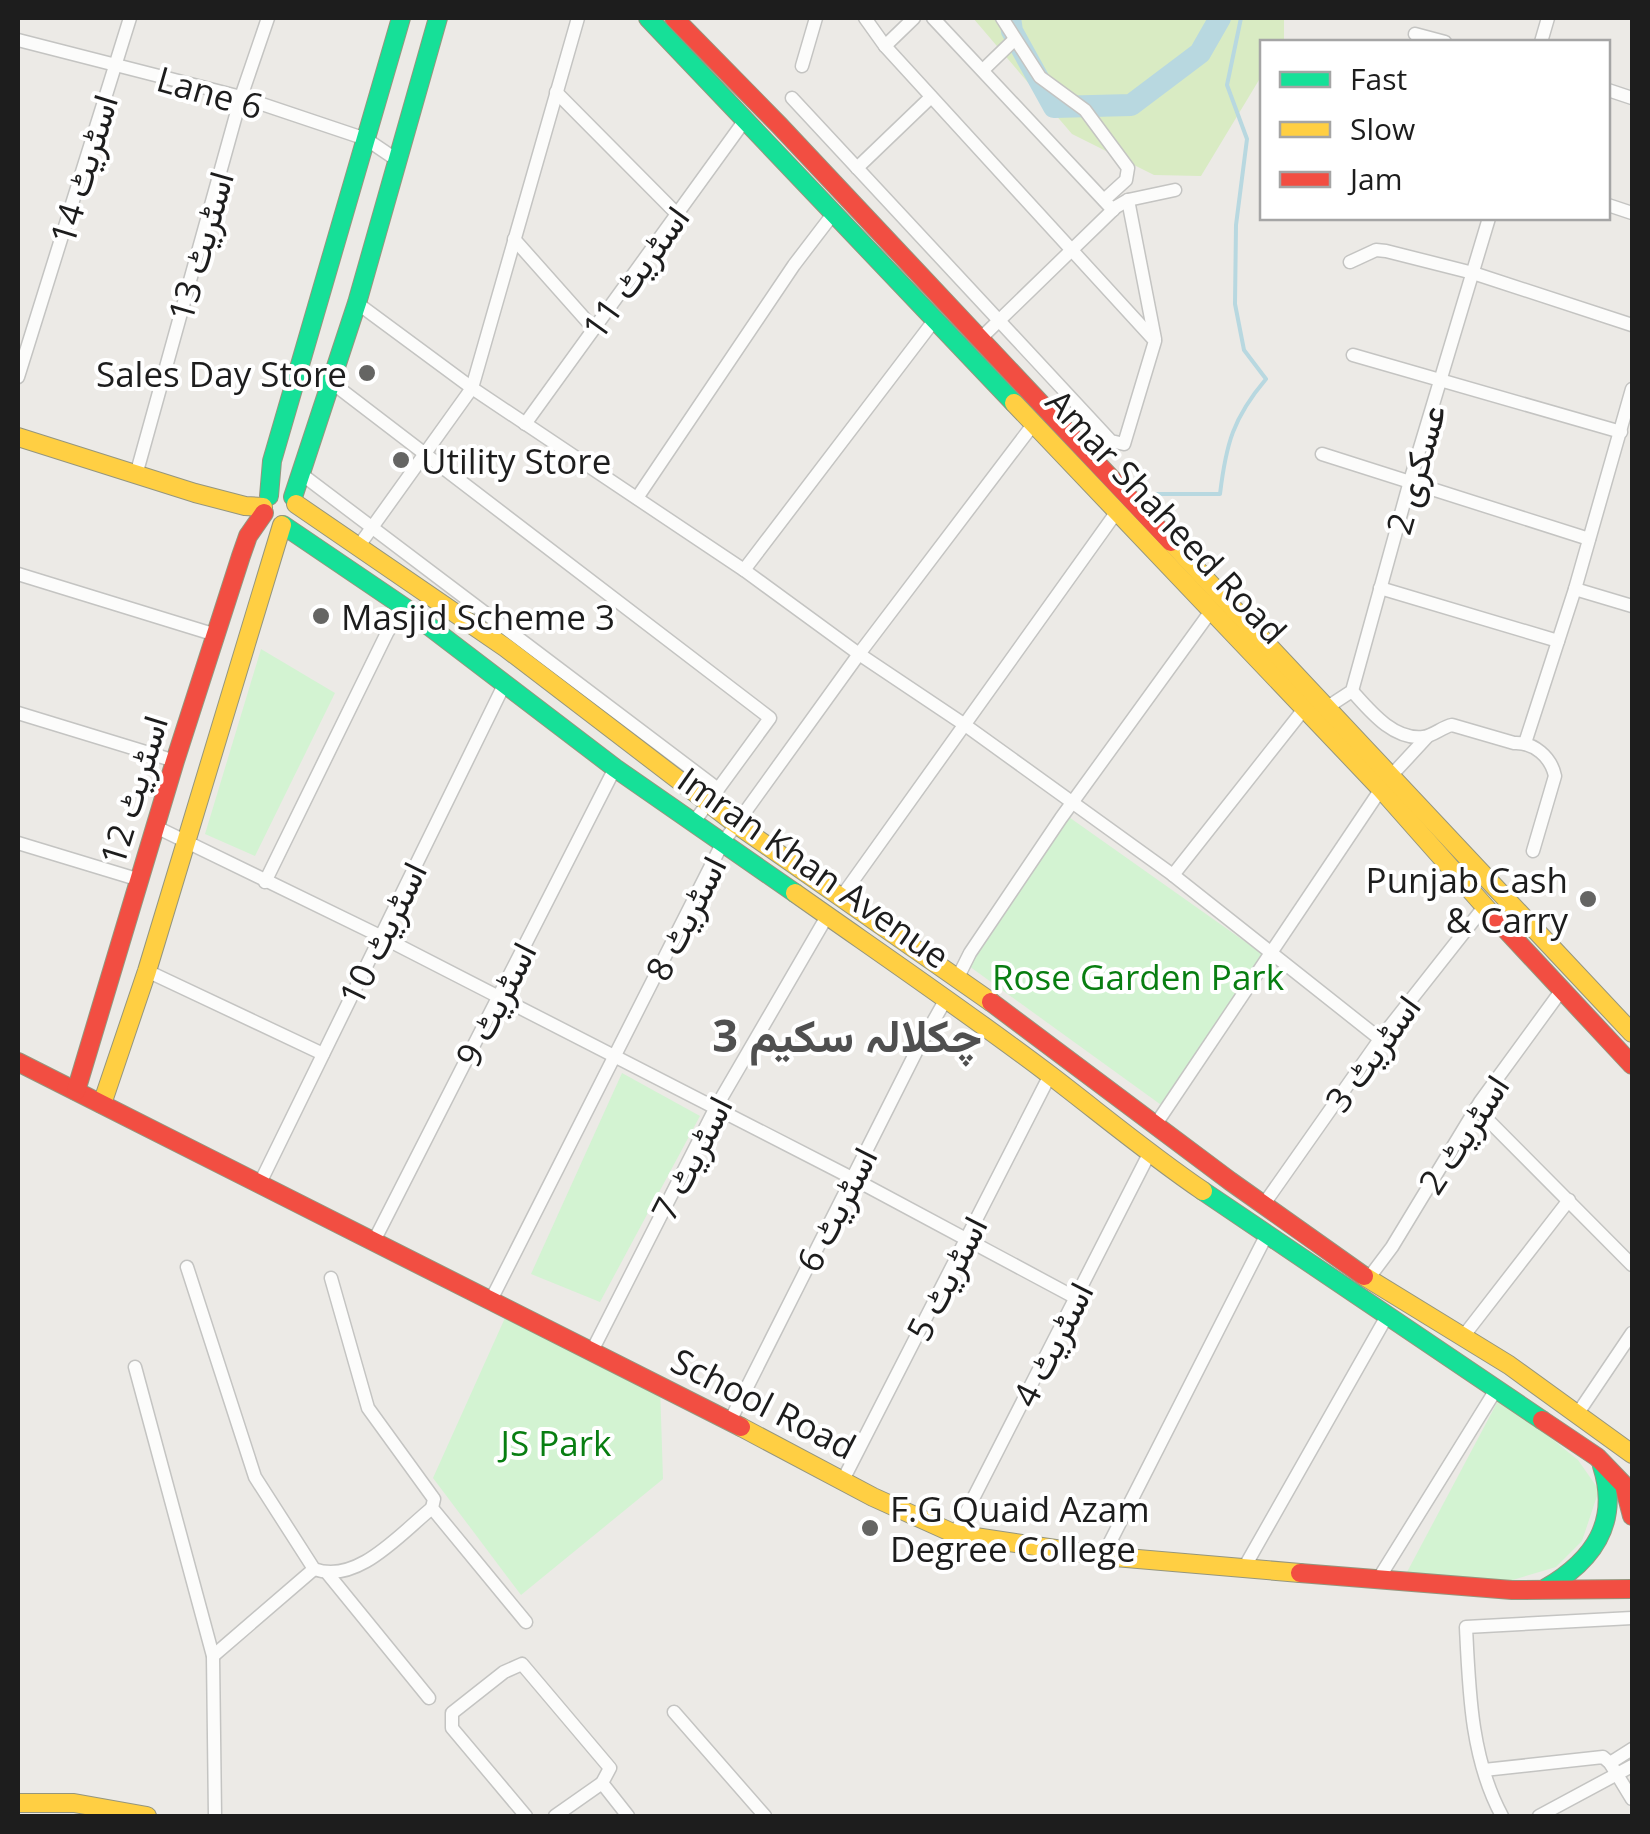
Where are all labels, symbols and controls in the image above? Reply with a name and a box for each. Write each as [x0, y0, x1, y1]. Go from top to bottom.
legend [1260, 40, 1610, 220]
street label: Lane 6 [152, 55, 268, 129]
text: Fast [1350, 58, 1407, 99]
street label: اسٹریٹ 14 [38, 89, 128, 249]
text: Slow [1350, 108, 1415, 149]
text: Jam [1347, 158, 1403, 199]
street label: اسٹریٹ 13 [156, 166, 244, 326]
street label: اسٹریٹ 11 [571, 196, 699, 348]
place label: Sales Day Store [96, 350, 347, 397]
marker: Sales Day Store [356, 362, 378, 384]
street label: Amar Shaheed Road [1037, 378, 1297, 654]
street label: عسکری 2 [1374, 399, 1456, 539]
place label: Utility Store [421, 437, 611, 484]
marker: Utility Store [390, 449, 412, 471]
place label: Masjid Scheme 3 [341, 593, 615, 640]
marker: Masjid Scheme 3 [310, 605, 332, 627]
street label: اسٹریٹ 12 [88, 710, 178, 870]
street label: Imran Khan Avenue [669, 756, 959, 978]
street label: اسٹریٹ 8 [634, 848, 736, 988]
street label: اسٹریٹ 10 [327, 854, 437, 1012]
place label: Punjab Cash & Carry [1366, 856, 1568, 943]
marker: Punjab Cash & Carry [1577, 888, 1599, 910]
street label: اسٹریٹ 9 [444, 934, 546, 1074]
park label: Rose Garden Park [992, 953, 1285, 1000]
street label: اسٹریٹ 3 [1314, 985, 1430, 1121]
district label: چکلالہ سکیم 3 [712, 1004, 982, 1067]
street label: اسٹریٹ 2 [1407, 1065, 1519, 1203]
street label: اسٹریٹ 7 [640, 1088, 742, 1228]
street label: اسٹریٹ 6 [785, 1139, 887, 1279]
street label: اسٹریٹ 5 [895, 1208, 997, 1348]
street label: اسٹریٹ 4 [1001, 1274, 1103, 1414]
street label: School Road [664, 1336, 864, 1470]
park label: JS Park [498, 1419, 612, 1466]
place label: F.G Quaid Azam Degree College [890, 1485, 1150, 1572]
marker: F.G Quaid Azam Degree College [859, 1517, 881, 1539]

